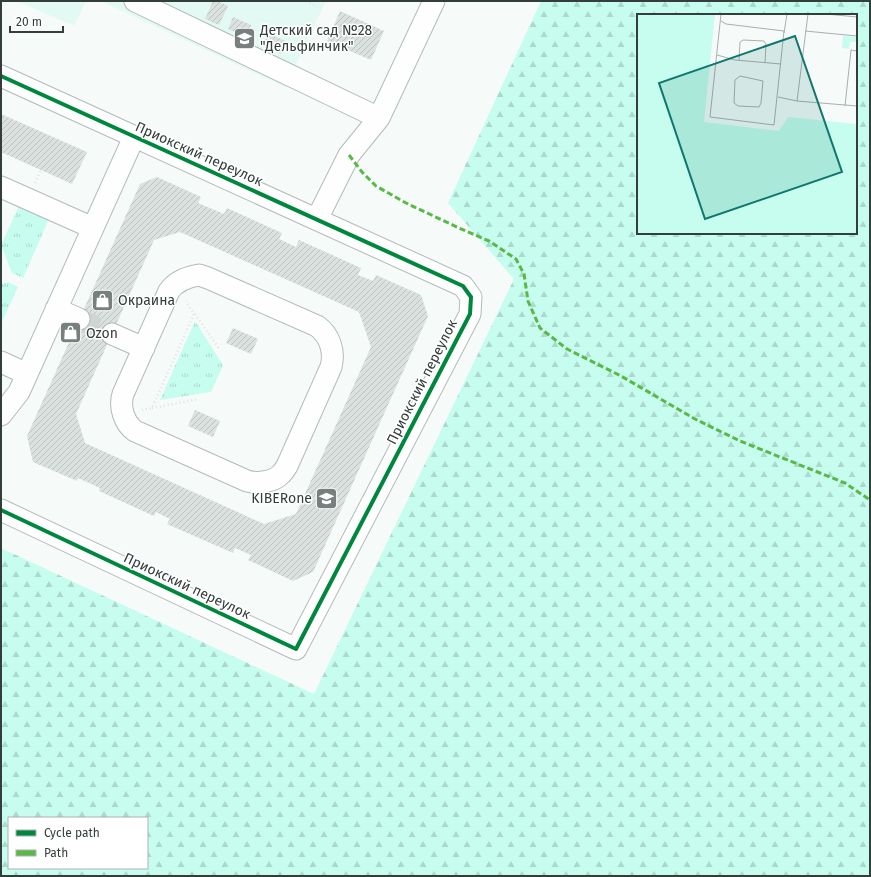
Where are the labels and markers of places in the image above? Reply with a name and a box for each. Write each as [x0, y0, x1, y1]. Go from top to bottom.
place label: Детский сад №28 "Дельфинчик" [259, 22, 373, 55]
school or university icon: Детский сад №28 "Дельфинчик" [231, 25, 257, 51]
shop icon: Окраина [89, 287, 115, 313]
place label: Окраина [118, 292, 175, 309]
shop icon: Ozon [58, 320, 84, 346]
place label: Ozon [86, 325, 118, 342]
school or university icon: KIBERone [314, 485, 340, 511]
place label: KIBERone [251, 490, 312, 507]

